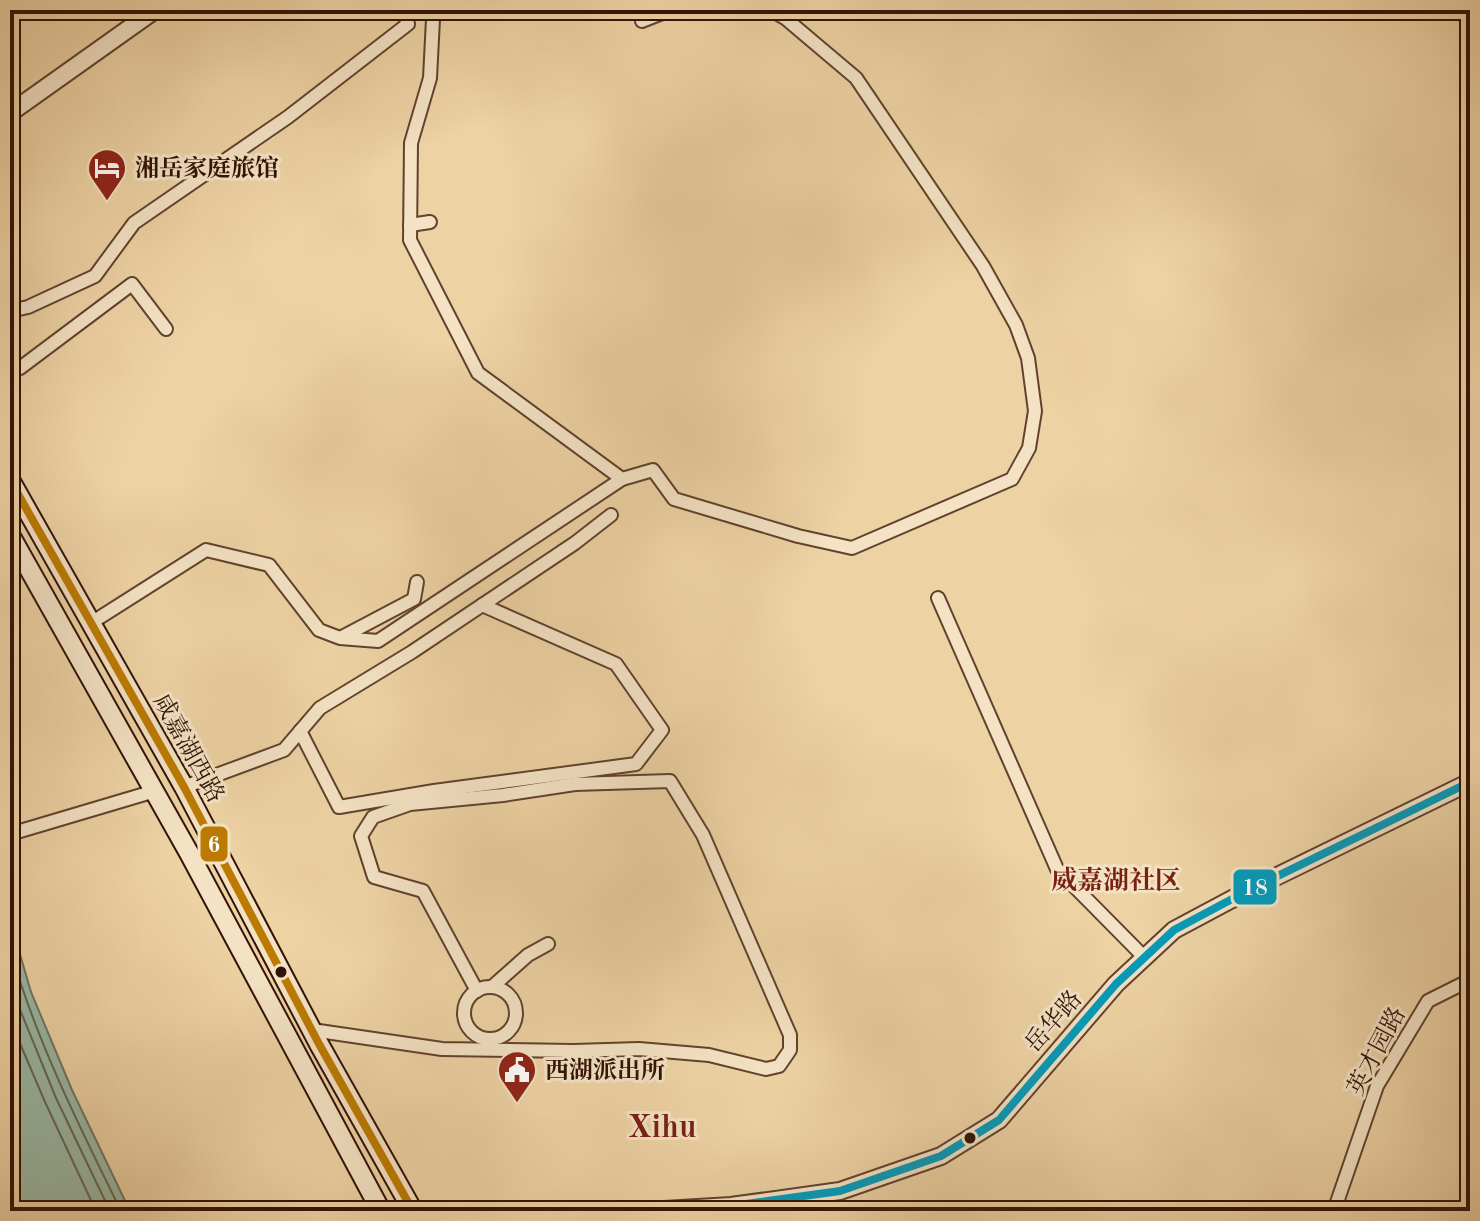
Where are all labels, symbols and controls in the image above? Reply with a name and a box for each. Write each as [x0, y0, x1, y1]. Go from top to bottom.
hotel icon: 湘岳家庭旅馆 [86, 147, 128, 202]
place label: 湘岳家庭旅馆 [135, 155, 279, 182]
street label: 咸嘉湖西路 [148, 689, 229, 807]
line badge: 6 [199, 825, 229, 863]
text: 6 [208, 835, 220, 857]
district label: 威嘉湖社区 [1051, 866, 1181, 895]
line badge: 18 [1232, 868, 1278, 906]
text: 18 [1242, 878, 1268, 900]
unlabelled marker [273, 964, 289, 980]
street label: 岳华路 [1020, 985, 1087, 1057]
street label: 英才园路 [1342, 1003, 1411, 1100]
public building icon: 西湖派出所 [496, 1049, 538, 1104]
place label: 西湖派出所 [545, 1057, 665, 1084]
district label: Xihu [628, 1113, 697, 1145]
unlabelled marker [962, 1130, 978, 1146]

